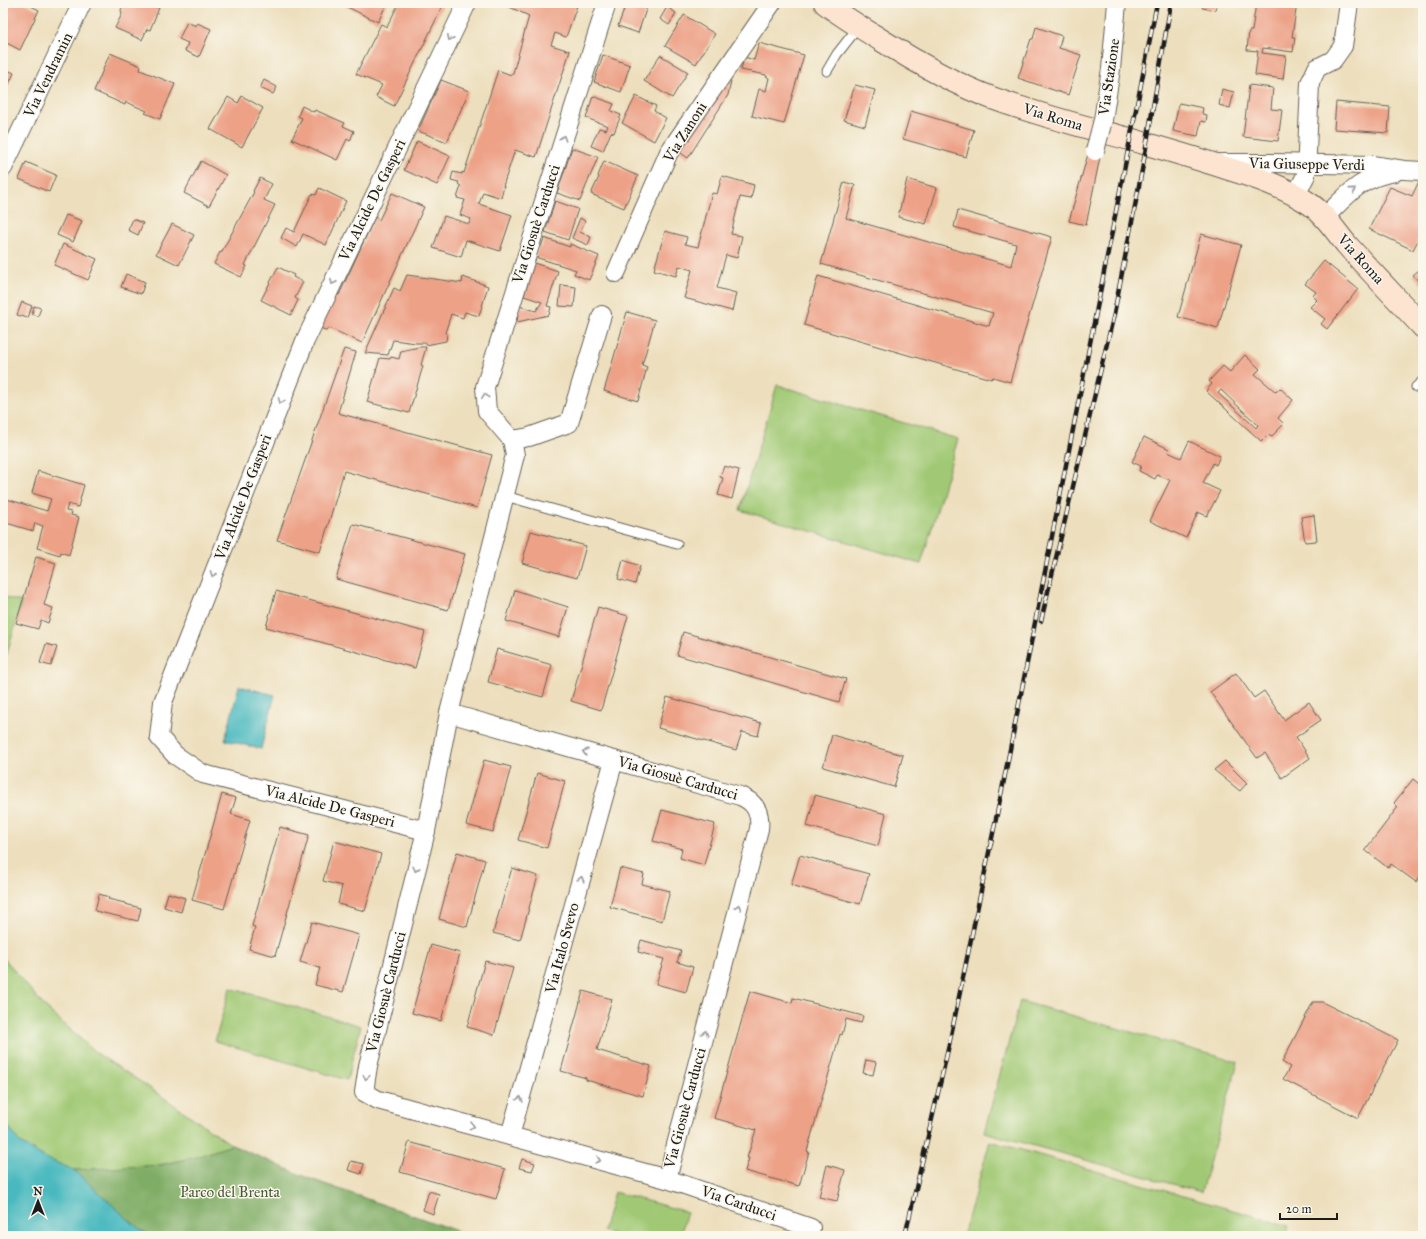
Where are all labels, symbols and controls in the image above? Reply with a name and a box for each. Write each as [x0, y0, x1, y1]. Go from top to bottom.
street label: Via Vendramin [19, 30, 76, 121]
one-way arrow [447, 34, 455, 41]
street label: Via Stazione [1095, 37, 1123, 118]
street label: Via Zanoni [659, 98, 711, 166]
street label: Via Roma [1020, 99, 1085, 135]
one-way arrow [559, 135, 567, 142]
street label: Via Alcide De Gasperi [334, 136, 409, 265]
street label: Via Giuseppe Verdi [1248, 154, 1365, 174]
street label: Via Giosuè Carducci [508, 162, 564, 287]
one-way arrow [1348, 187, 1356, 195]
street label: Via Roma [1333, 230, 1389, 288]
one-way arrow [330, 277, 338, 285]
one-way arrow [481, 393, 490, 399]
one-way arrow [278, 397, 286, 404]
street label: Via Alcide De Gasperi [210, 432, 275, 563]
one-way arrow [210, 570, 218, 577]
one-way arrow [582, 748, 589, 757]
street label: Via Giosuè Carducci [615, 752, 740, 804]
street label: Via Alcide De Gasperi [262, 781, 397, 831]
one-way arrow [413, 866, 421, 872]
one-way arrow [576, 876, 585, 883]
street label: Via Italo Svevo [541, 900, 583, 996]
one-way arrow [733, 904, 742, 911]
street label: Via Giosuè Carducci [362, 930, 410, 1055]
one-way arrow [700, 1030, 709, 1037]
street label: Via Giosuè Carducci [660, 1046, 710, 1171]
one-way arrow [362, 1074, 371, 1080]
one-way arrow [515, 1095, 524, 1102]
one-way arrow [469, 1121, 476, 1130]
one-way arrow [594, 1155, 601, 1164]
north arrow [18, 1181, 58, 1221]
street label: Via Carducci [698, 1181, 779, 1224]
park label: Parco del Brenta [180, 1183, 281, 1201]
text: N [33, 1185, 43, 1198]
scale bar [1280, 1195, 1337, 1221]
text: 20 m [1286, 1202, 1312, 1216]

